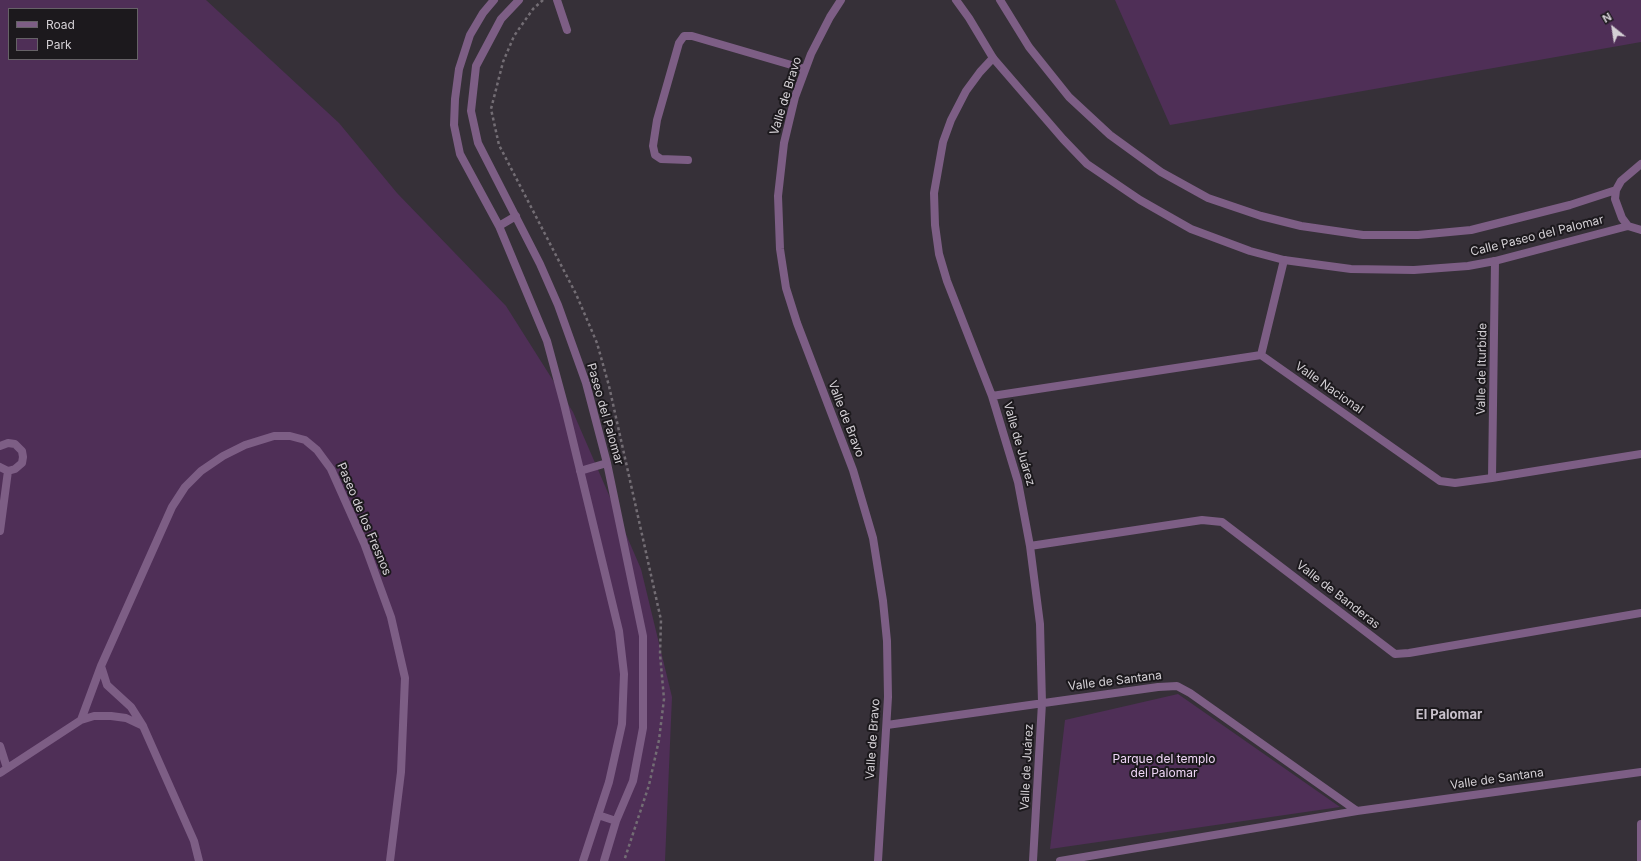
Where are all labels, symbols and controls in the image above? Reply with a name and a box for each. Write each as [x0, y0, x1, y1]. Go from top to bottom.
legend [8, 8, 138, 60]
north arrow [1593, 8, 1633, 48]
text: N [1600, 9, 1614, 26]
text: Road [46, 17, 75, 32]
text: Park [46, 37, 72, 52]
street label: Valle de Bravo [767, 55, 805, 137]
street label: Calle Paseo del Palomar [1469, 212, 1605, 260]
street label: Valle de Iturbide [1474, 323, 1490, 415]
street label: Valle Nacional [1292, 359, 1366, 417]
street label: Paseo del Palomar [584, 361, 626, 467]
street label: Valle de Bravo [825, 379, 867, 459]
street label: Valle de Juárez [1000, 400, 1038, 488]
street label: Paseo de los Fresnos [334, 461, 394, 577]
street label: Valle de Banderas [1293, 558, 1383, 632]
street label: Valle de Santana [1067, 668, 1163, 694]
street label: Valle de Bravo [863, 698, 883, 780]
district label: El Palomar [1416, 707, 1482, 723]
street label: Valle de Juárez [1018, 723, 1036, 811]
park label: Parque del templo del Palomar [1113, 752, 1215, 780]
street label: Valle de Santana [1449, 765, 1545, 793]

